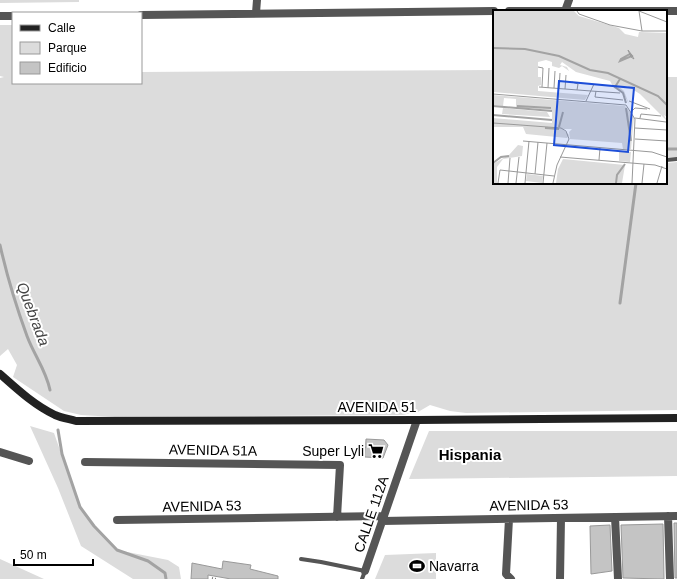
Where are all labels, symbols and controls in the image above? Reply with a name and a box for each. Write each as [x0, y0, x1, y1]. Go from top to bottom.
inset map [493, 10, 667, 184]
legend [12, 12, 142, 84]
text: Calle [48, 21, 76, 35]
text: Parque [48, 41, 87, 55]
text: Edificio [48, 61, 87, 75]
water label: Quebrada [14, 280, 53, 348]
street label: AVENIDA 51 [337, 399, 417, 415]
street label: AVENIDA 51A [169, 441, 258, 459]
supermarket icon: Super Lyli [367, 442, 385, 460]
place label: Super Lyli [302, 443, 364, 459]
district label: Hispania [439, 446, 502, 463]
street label: CALLE 112A [350, 473, 392, 554]
street label: AVENIDA 53 [489, 496, 569, 514]
street label: AVENIDA 53 [162, 497, 242, 515]
scale bar [14, 541, 93, 567]
text: 50 m [20, 548, 47, 562]
sports icon: Navarra [408, 557, 426, 575]
place label: Navarra [429, 558, 479, 574]

